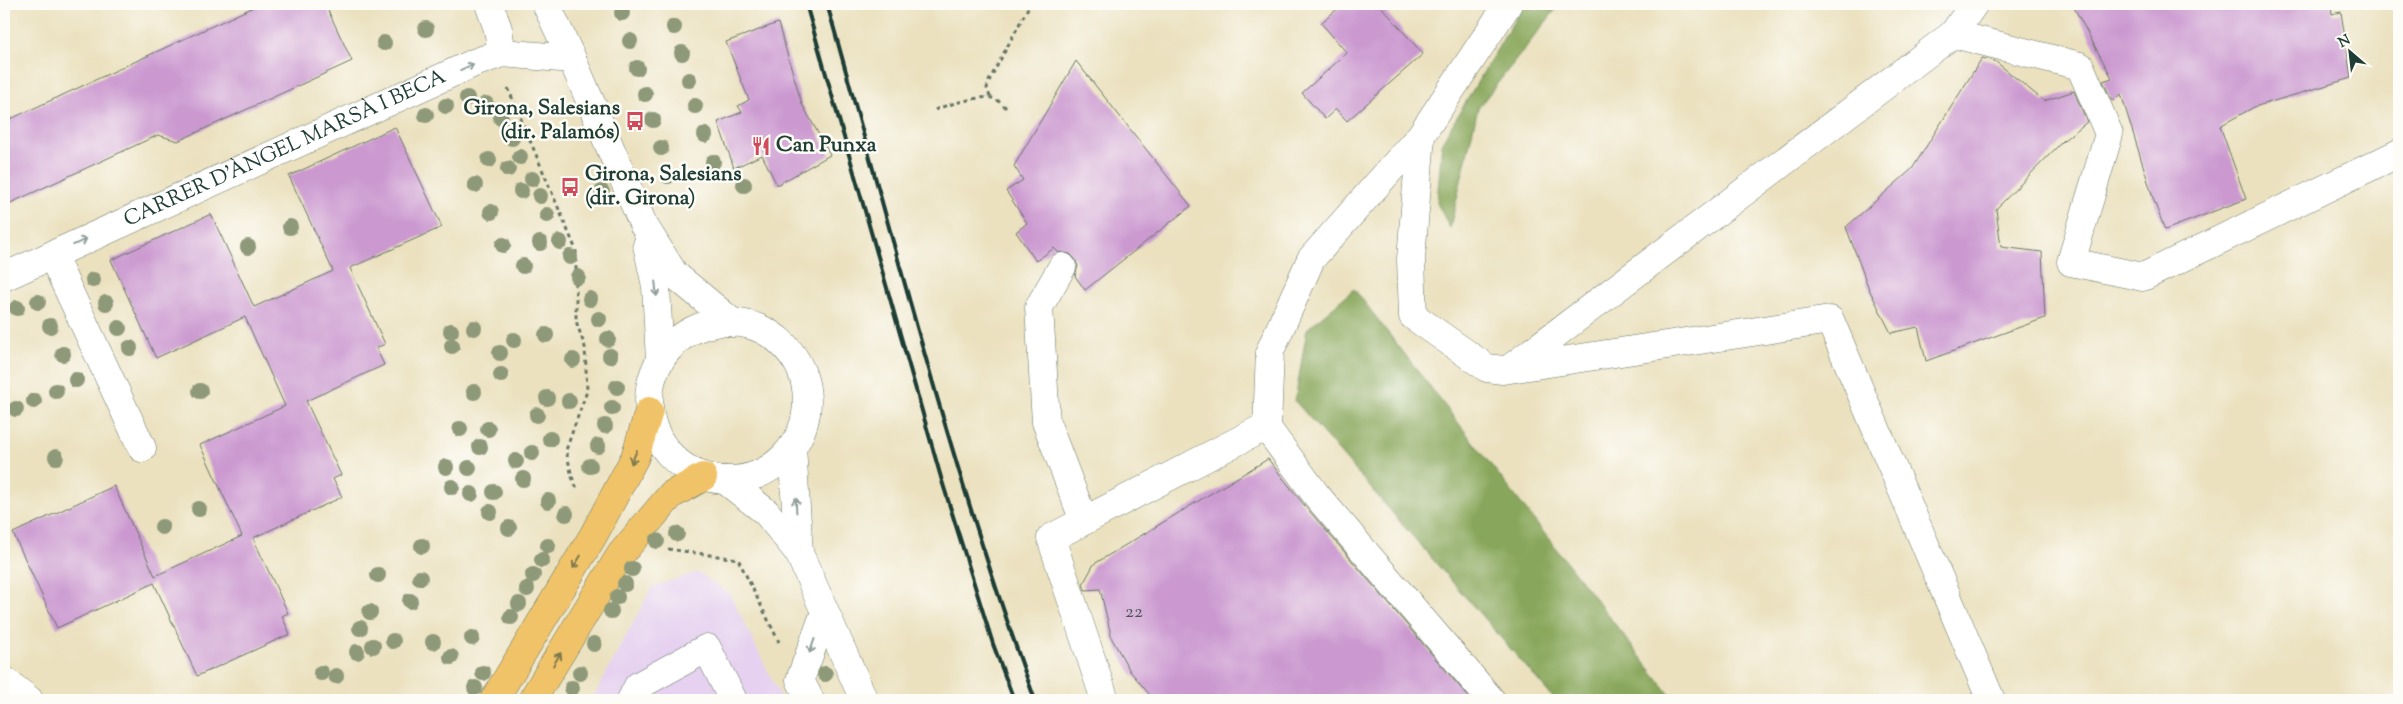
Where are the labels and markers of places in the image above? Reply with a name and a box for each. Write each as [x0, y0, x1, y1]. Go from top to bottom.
place label: Girona, Salesians (dir. Palamós) [464, 94, 620, 148]
bus stop icon: Girona, Salesians (dir. Palamós) [624, 110, 646, 132]
place label: Can Punxa [776, 131, 877, 161]
restaurant icon: Can Punxa [750, 135, 772, 157]
place label: Girona, Salesians (dir. Girona) [585, 160, 741, 214]
bus stop icon: Girona, Salesians (dir. Girona) [559, 176, 581, 198]

